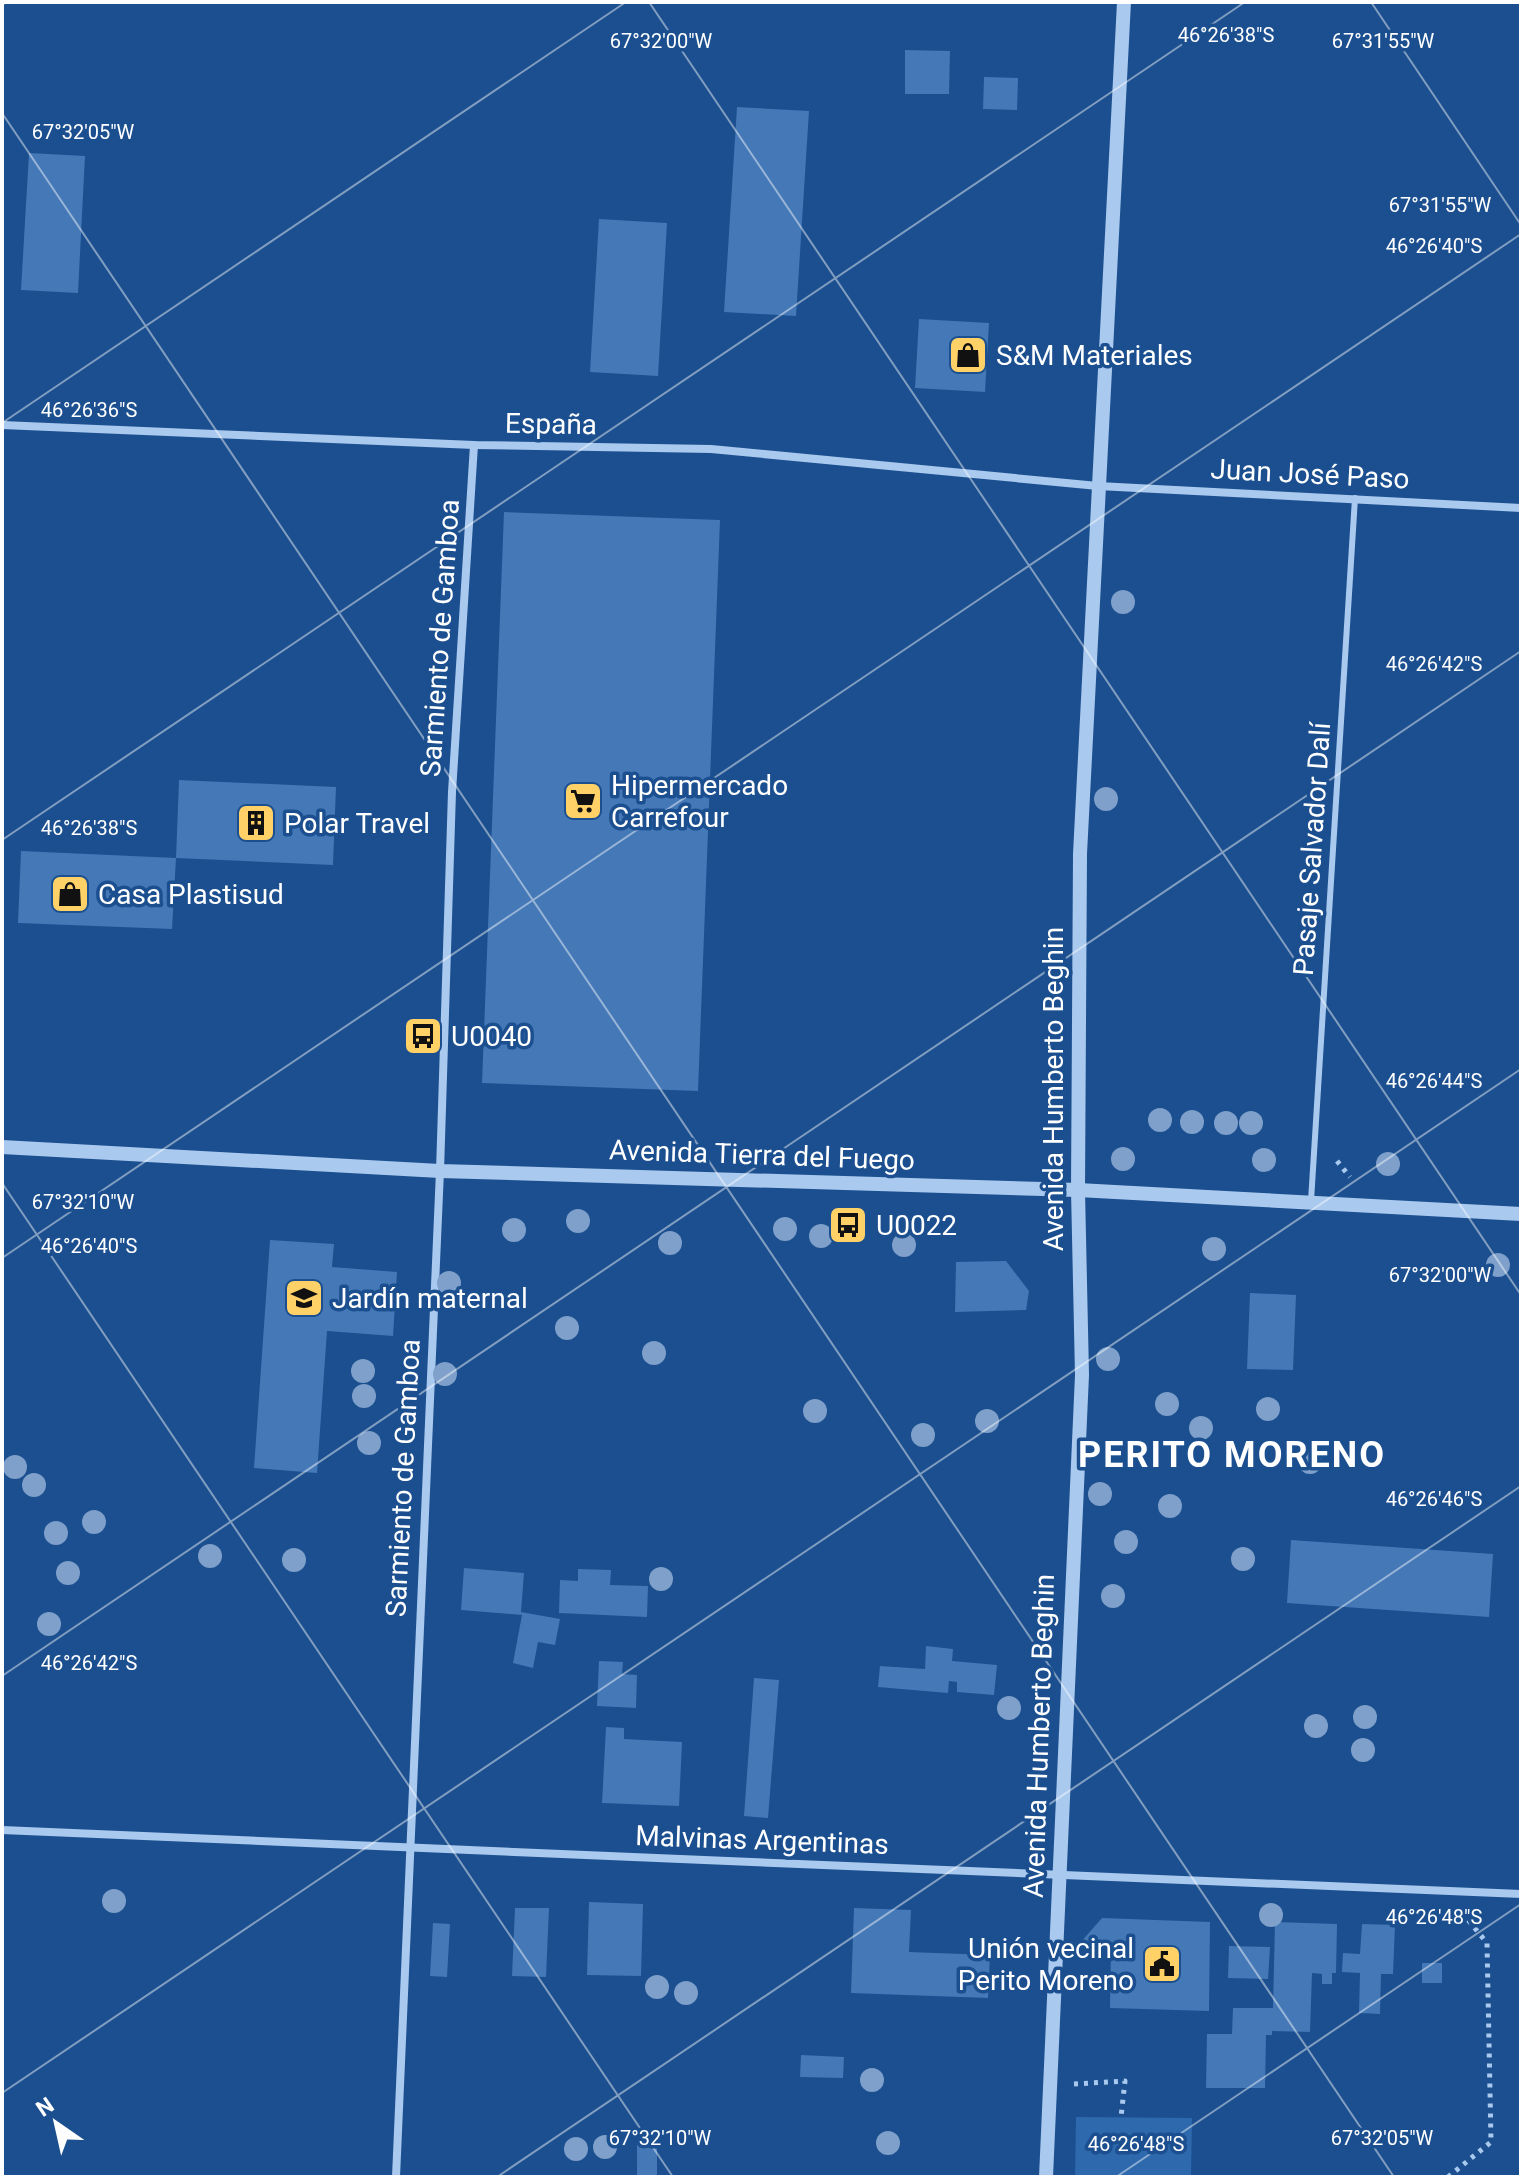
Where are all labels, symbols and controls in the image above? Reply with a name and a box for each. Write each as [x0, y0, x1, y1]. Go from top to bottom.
text: 46°26'38"S [1178, 23, 1274, 47]
text: 67°32'00"W [610, 29, 713, 53]
text: 67°31'55"W [1332, 29, 1435, 53]
text: 67°32'05"W [32, 120, 135, 144]
text: 67°31'55"W [1389, 193, 1492, 217]
text: 46°26'40"S [1386, 234, 1482, 258]
shop icon: S&M Materiales [947, 334, 989, 376]
place label: S&M Materiales [996, 339, 1193, 372]
text: 46°26'36"S [41, 398, 137, 422]
street label: España [505, 407, 597, 441]
street label: Juan José Paso [1210, 452, 1410, 496]
street label: Sarmiento de Gamboa [414, 498, 466, 778]
text: 46°26'42"S [1386, 652, 1482, 676]
street label: Pasaje Salvador Dalí [1287, 720, 1337, 977]
place label: Hipermercado Carrefour [611, 769, 788, 834]
supermarket icon: Hipermercado Carrefour [562, 780, 604, 822]
building icon: Polar Travel [235, 802, 277, 844]
place label: Polar Travel [284, 807, 430, 840]
text: 46°26'38"S [41, 816, 137, 840]
shop icon: Casa Plastisud [49, 873, 91, 915]
place label: Casa Plastisud [98, 878, 284, 911]
street label: Avenida Humberto Beghin [1037, 927, 1070, 1251]
bus stop icon: U0040 [402, 1015, 444, 1057]
place label: U0040 [451, 1020, 532, 1053]
text: 46°26'44"S [1386, 1069, 1482, 1093]
street label: Avenida Tierra del Fuego [609, 1133, 915, 1177]
text: 67°32'10"W [32, 1190, 135, 1214]
bus stop icon: U0022 [827, 1204, 869, 1246]
place label: U0022 [876, 1209, 957, 1242]
text: 46°26'40"S [41, 1234, 137, 1258]
text: 67°32'00"W [1389, 1263, 1492, 1287]
school or university icon: Jardín maternal [283, 1277, 325, 1319]
place label: Jardín maternal [332, 1282, 528, 1315]
street label: Sarmiento de Gamboa [379, 1338, 427, 1618]
district label: PERITO MORENO [1078, 1434, 1386, 1476]
text: 46°26'46"S [1386, 1487, 1482, 1511]
street label: Avenida Humberto Beghin [1017, 1573, 1061, 1899]
text: 46°26'42"S [41, 1651, 137, 1675]
street label: Malvinas Argentinas [635, 1819, 889, 1861]
text: 46°26'48"S [1386, 1905, 1482, 1929]
place label: Unión vecinal Perito Moreno [958, 1932, 1134, 1997]
public building icon: Unión vecinal Perito Moreno [1141, 1943, 1183, 1985]
north arrow [16, 2083, 96, 2163]
text: N [32, 2092, 59, 2122]
text: 67°32'10"W [609, 2126, 712, 2150]
text: 67°32'05"W [1331, 2126, 1434, 2150]
text: 46°26'48"S [1088, 2132, 1184, 2156]

